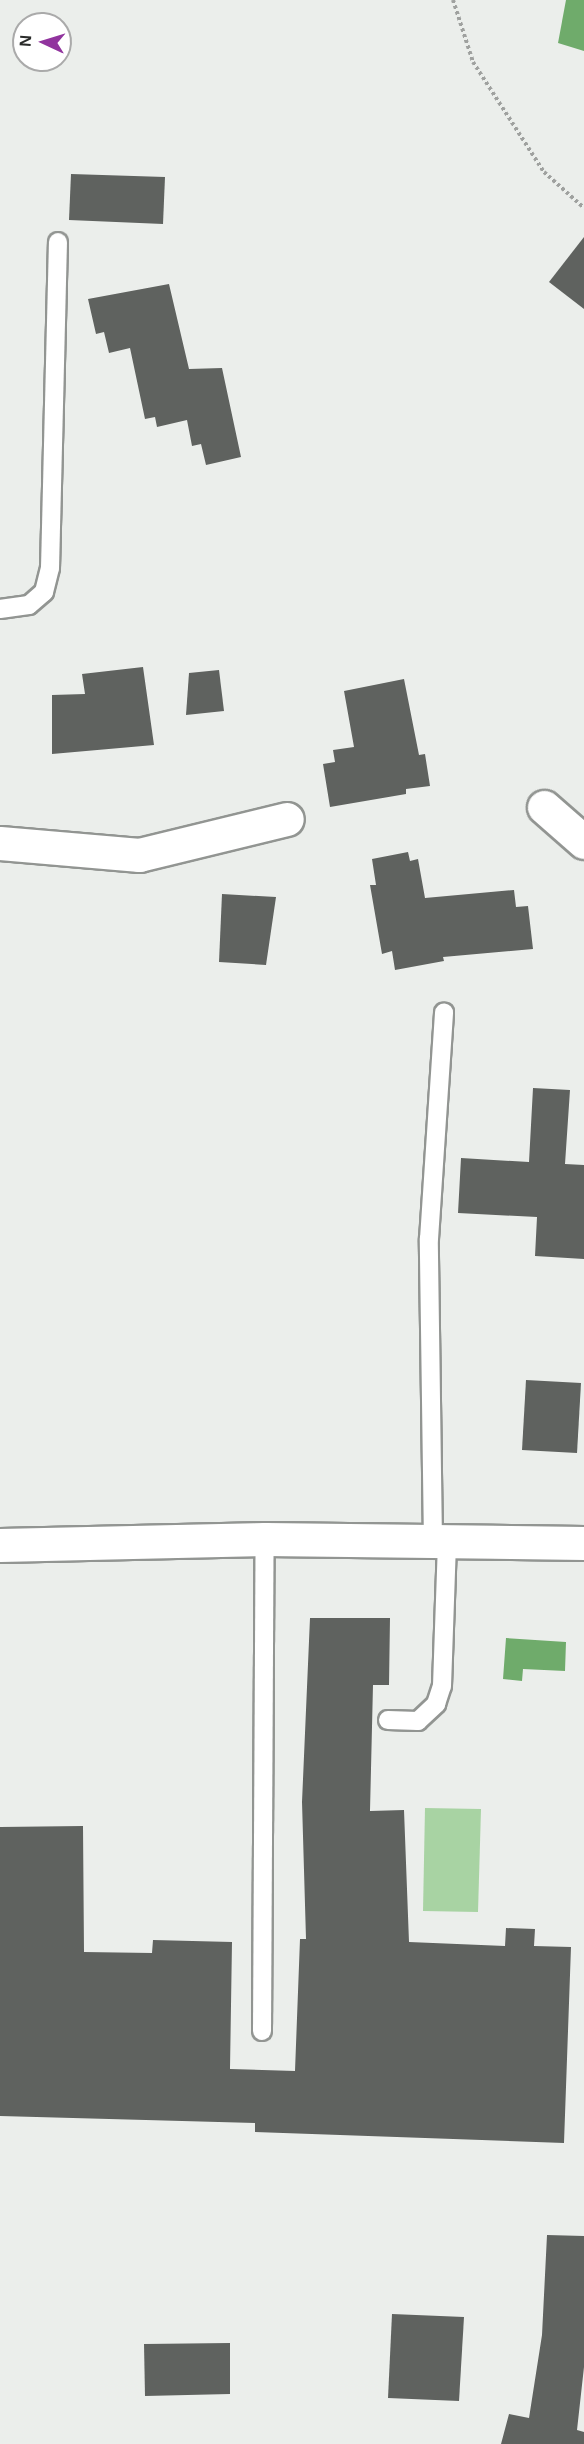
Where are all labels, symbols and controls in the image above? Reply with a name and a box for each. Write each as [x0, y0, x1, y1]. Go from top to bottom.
north arrow [12, 12, 72, 72]
text: N [17, 34, 34, 47]

